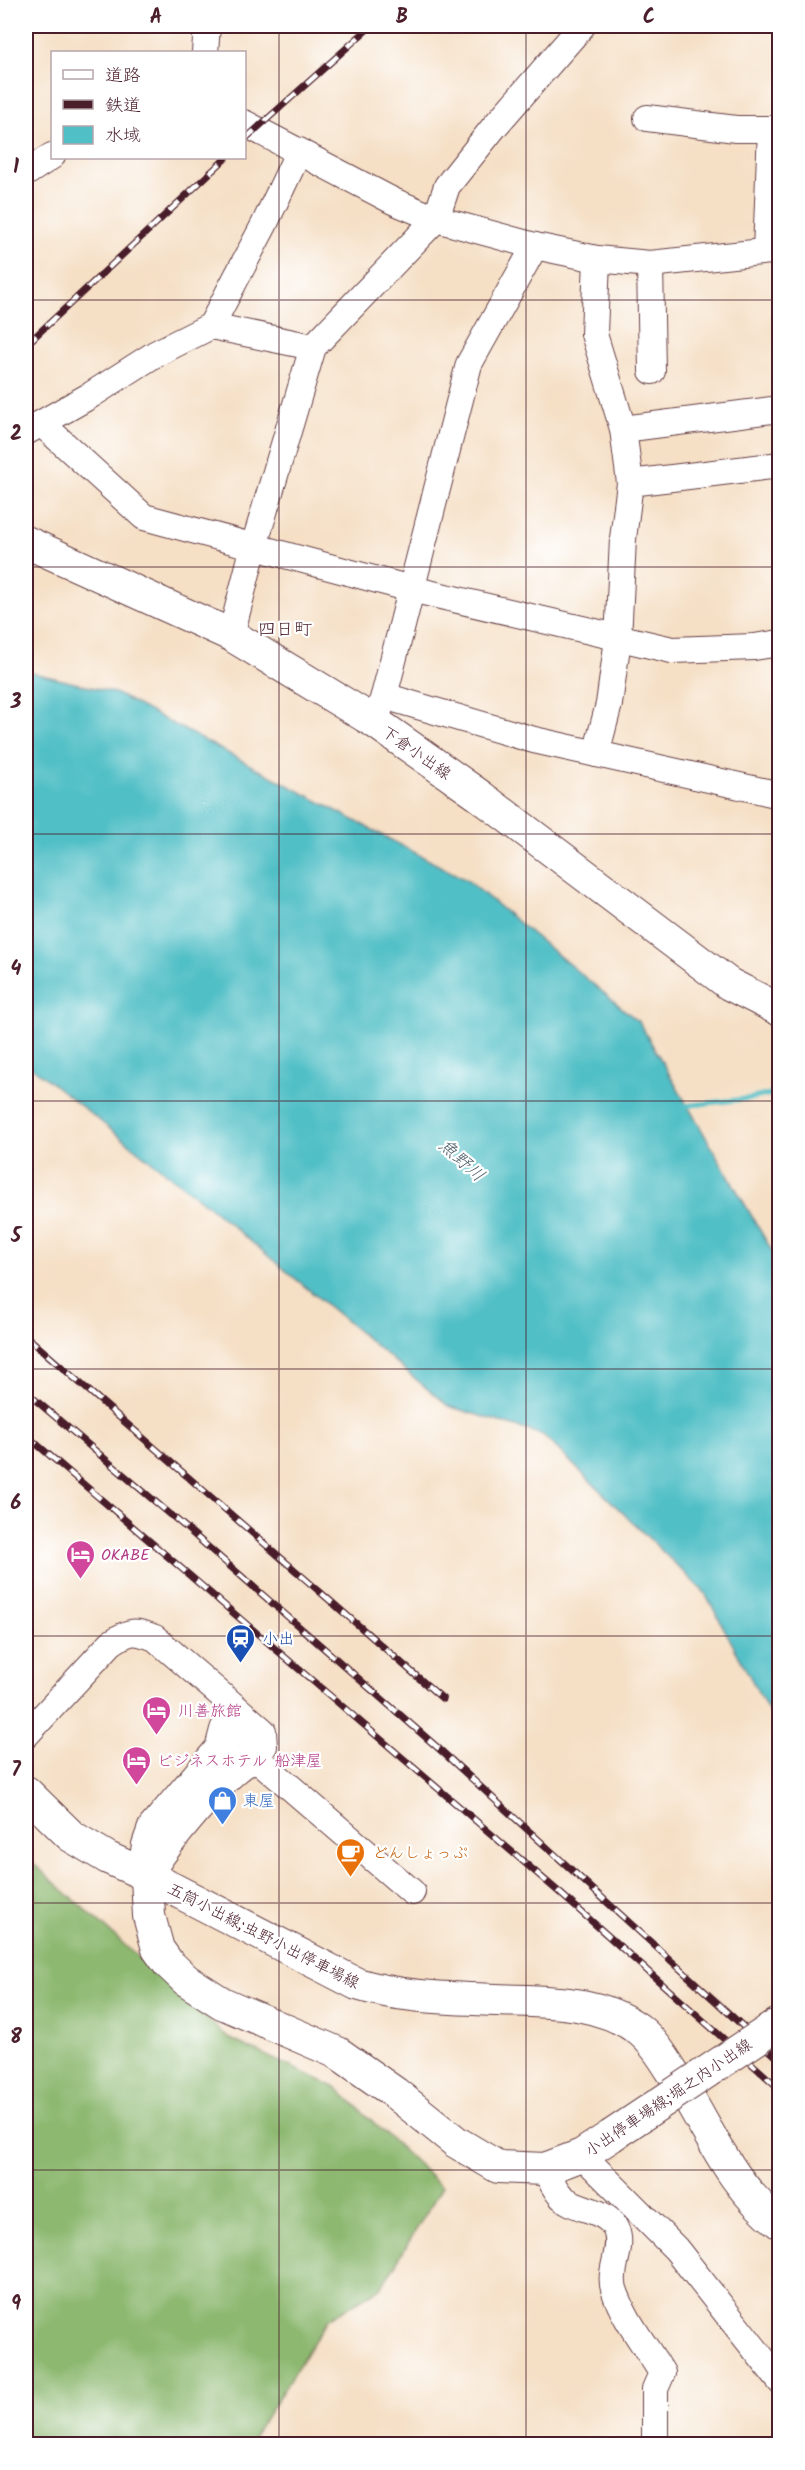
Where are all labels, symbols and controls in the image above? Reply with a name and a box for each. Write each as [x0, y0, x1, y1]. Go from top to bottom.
text: A [150, 2, 162, 34]
text: B [396, 2, 408, 34]
text: C [643, 2, 655, 34]
legend [51, 51, 246, 159]
text: 道路 [105, 62, 141, 91]
text: 鉄道 [105, 92, 141, 121]
text: 水域 [105, 122, 141, 151]
text: 1 [13, 152, 19, 184]
text: 2 [10, 419, 22, 451]
district label: 四日町 [258, 616, 312, 645]
text: 3 [10, 687, 22, 719]
street label: 下倉小出線 [376, 720, 456, 786]
text: 4 [11, 954, 22, 986]
water label: 魚野川 [431, 1132, 491, 1190]
text: 5 [10, 1221, 23, 1253]
text: 6 [11, 1488, 22, 1520]
hotel icon: OKABE [64, 1538, 96, 1580]
place label: OKABE [101, 1543, 150, 1568]
station icon: 小出 [225, 1622, 257, 1664]
place label: 小出 [262, 1627, 294, 1652]
hotel icon: 川善旅館 [141, 1694, 173, 1736]
place label: 川善旅館 [178, 1699, 242, 1724]
hotel icon: ビジネスホテル 船津屋 [120, 1744, 152, 1786]
place label: ビジネスホテル 船津屋 [157, 1749, 322, 1774]
text: 7 [11, 1755, 21, 1787]
shop icon: 東屋 [206, 1784, 238, 1826]
place label: 東屋 [243, 1789, 275, 1814]
cafe icon: どんしょっぷ [335, 1836, 367, 1878]
place label: どんしょっぷ [372, 1841, 468, 1866]
street label: 五筒小出線;虫野小出停車場線 [163, 1877, 364, 1996]
text: 8 [10, 2022, 22, 2054]
street label: 小出停車場線;堀之内小出線 [580, 2033, 757, 2164]
text: 9 [11, 2289, 21, 2321]

